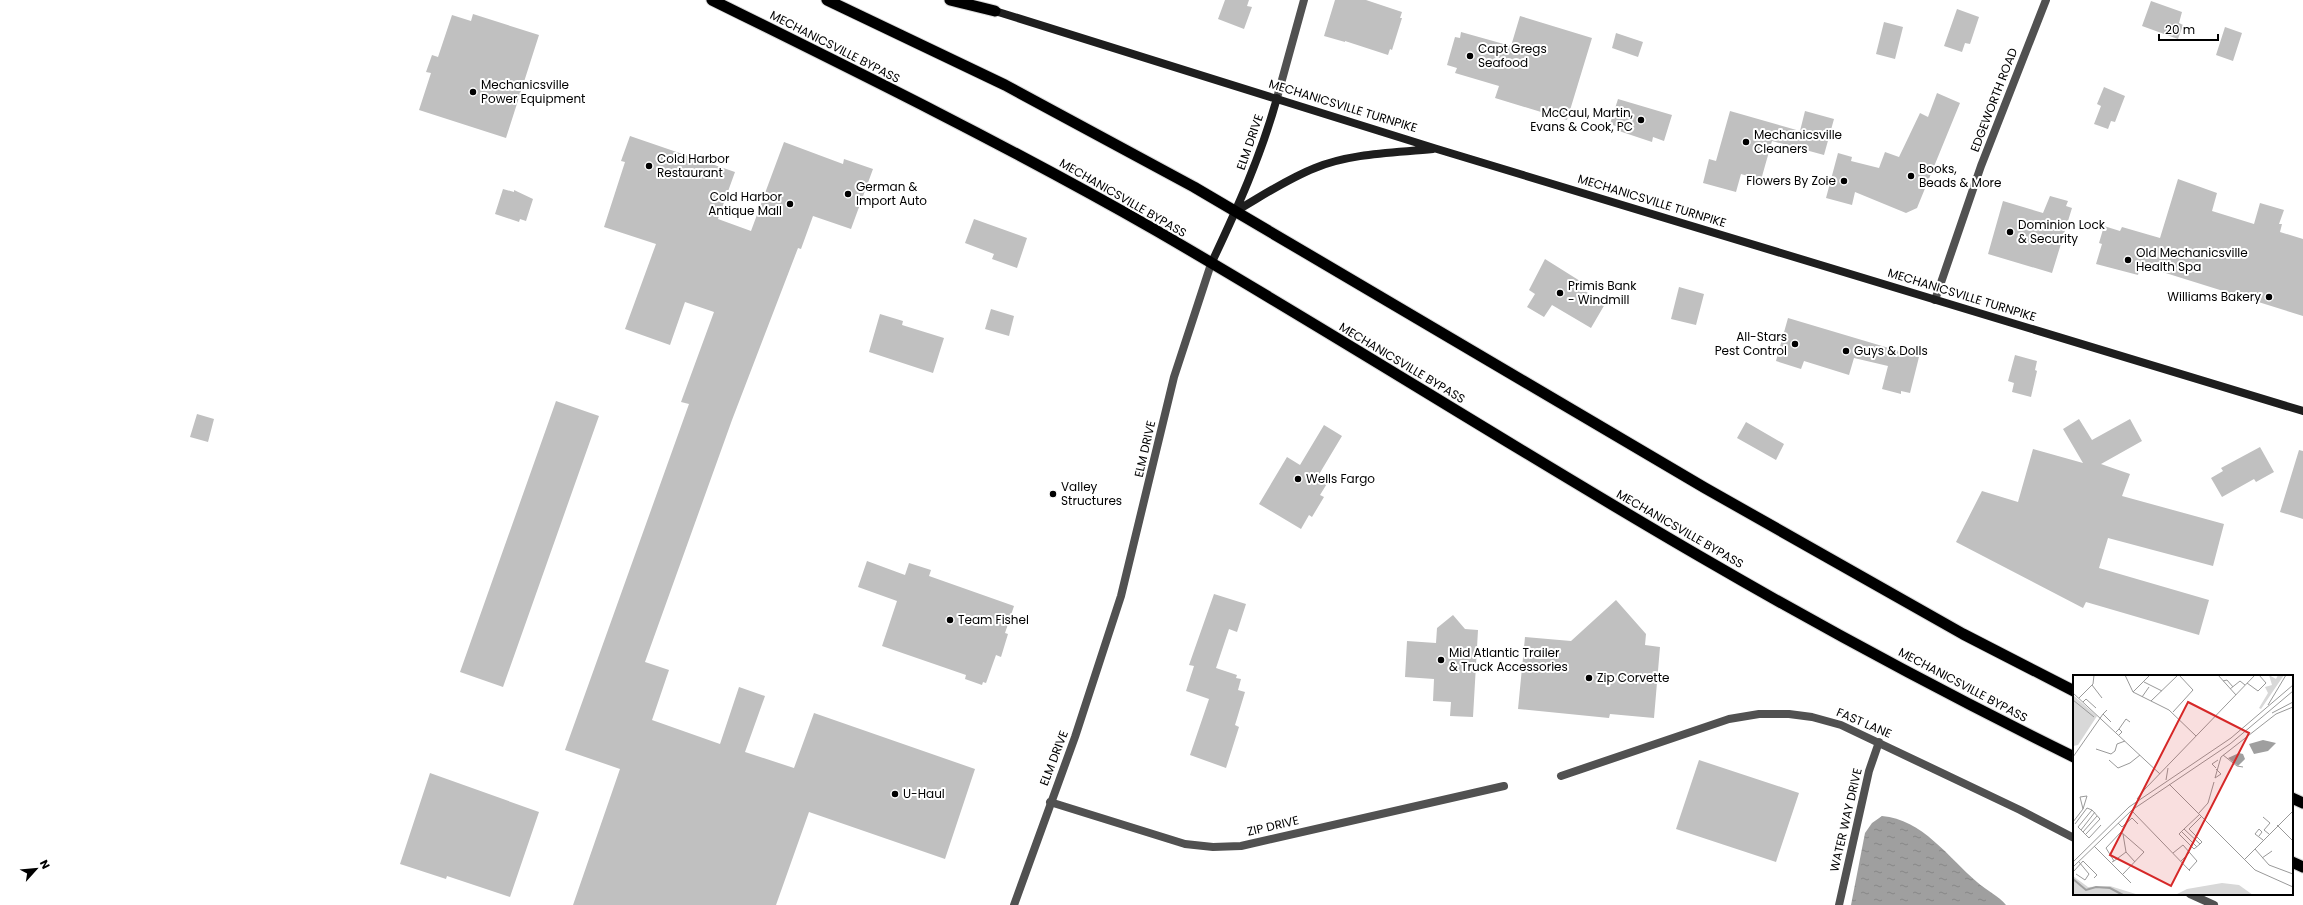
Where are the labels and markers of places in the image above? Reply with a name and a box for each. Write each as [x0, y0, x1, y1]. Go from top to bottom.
place label: Capt Gregs Seafood [1478, 40, 1547, 71]
marker: Capt Gregs Seafood [1465, 51, 1475, 61]
place label: Mechanicsville Power Equipment [481, 76, 585, 107]
marker: Mechanicsville Power Equipment [468, 87, 478, 97]
place label: McCaul, Martin, Evans & Cook, PC [1530, 104, 1634, 135]
marker: McCaul, Martin, Evans & Cook, PC [1636, 115, 1646, 125]
place label: Mechanicsville Cleaners [1754, 126, 1842, 157]
marker: Mechanicsville Cleaners [1741, 137, 1751, 147]
place label: Cold Harbor Restaurant [657, 150, 730, 181]
place label: Books, Beads & More [1919, 160, 2002, 191]
marker: Cold Harbor Restaurant [644, 161, 654, 171]
marker: Books, Beads & More [1906, 171, 1916, 181]
place label: Flowers By Zoie [1746, 172, 1836, 189]
marker: Flowers By Zoie [1839, 176, 1849, 186]
place label: German & Import Auto [856, 178, 927, 209]
place label: Cold Harbor Antique Mall [708, 188, 783, 219]
marker: German & Import Auto [843, 189, 853, 199]
marker: Cold Harbor Antique Mall [785, 199, 795, 209]
place label: Dominion Lock & Security [2018, 216, 2106, 247]
marker: Dominion Lock & Security [2005, 227, 2015, 237]
place label: Old Mechanicsville Health Spa [2136, 244, 2248, 275]
marker: Old Mechanicsville Health Spa [2123, 255, 2133, 265]
place label: Primis Bank - Windmill [1568, 277, 1637, 308]
marker: Primis Bank - Windmill [1555, 288, 1565, 298]
place label: Williams Bakery [2167, 288, 2261, 305]
marker: Williams Bakery [2264, 292, 2274, 302]
place label: All-Stars Pest Control [1715, 328, 1787, 359]
marker: All-Stars Pest Control [1790, 339, 1800, 349]
place label: Guys & Dolls [1854, 342, 1928, 359]
marker: Guys & Dolls [1841, 346, 1851, 356]
place label: Wells Fargo [1306, 470, 1375, 487]
marker: Wells Fargo [1293, 474, 1303, 484]
place label: Valley Structures [1061, 478, 1122, 509]
marker: Valley Structures [1048, 489, 1058, 499]
place label: Team Fishel [958, 611, 1029, 628]
marker: Team Fishel [945, 615, 955, 625]
place label: Mid Atlantic Trailer & Truck Accessories [1449, 644, 1568, 675]
marker: Mid Atlantic Trailer & Truck Accessories [1436, 655, 1446, 665]
place label: Zip Corvette [1597, 669, 1670, 686]
marker: Zip Corvette [1584, 673, 1594, 683]
place label: U-Haul [903, 785, 945, 802]
marker: U-Haul [890, 789, 900, 799]

